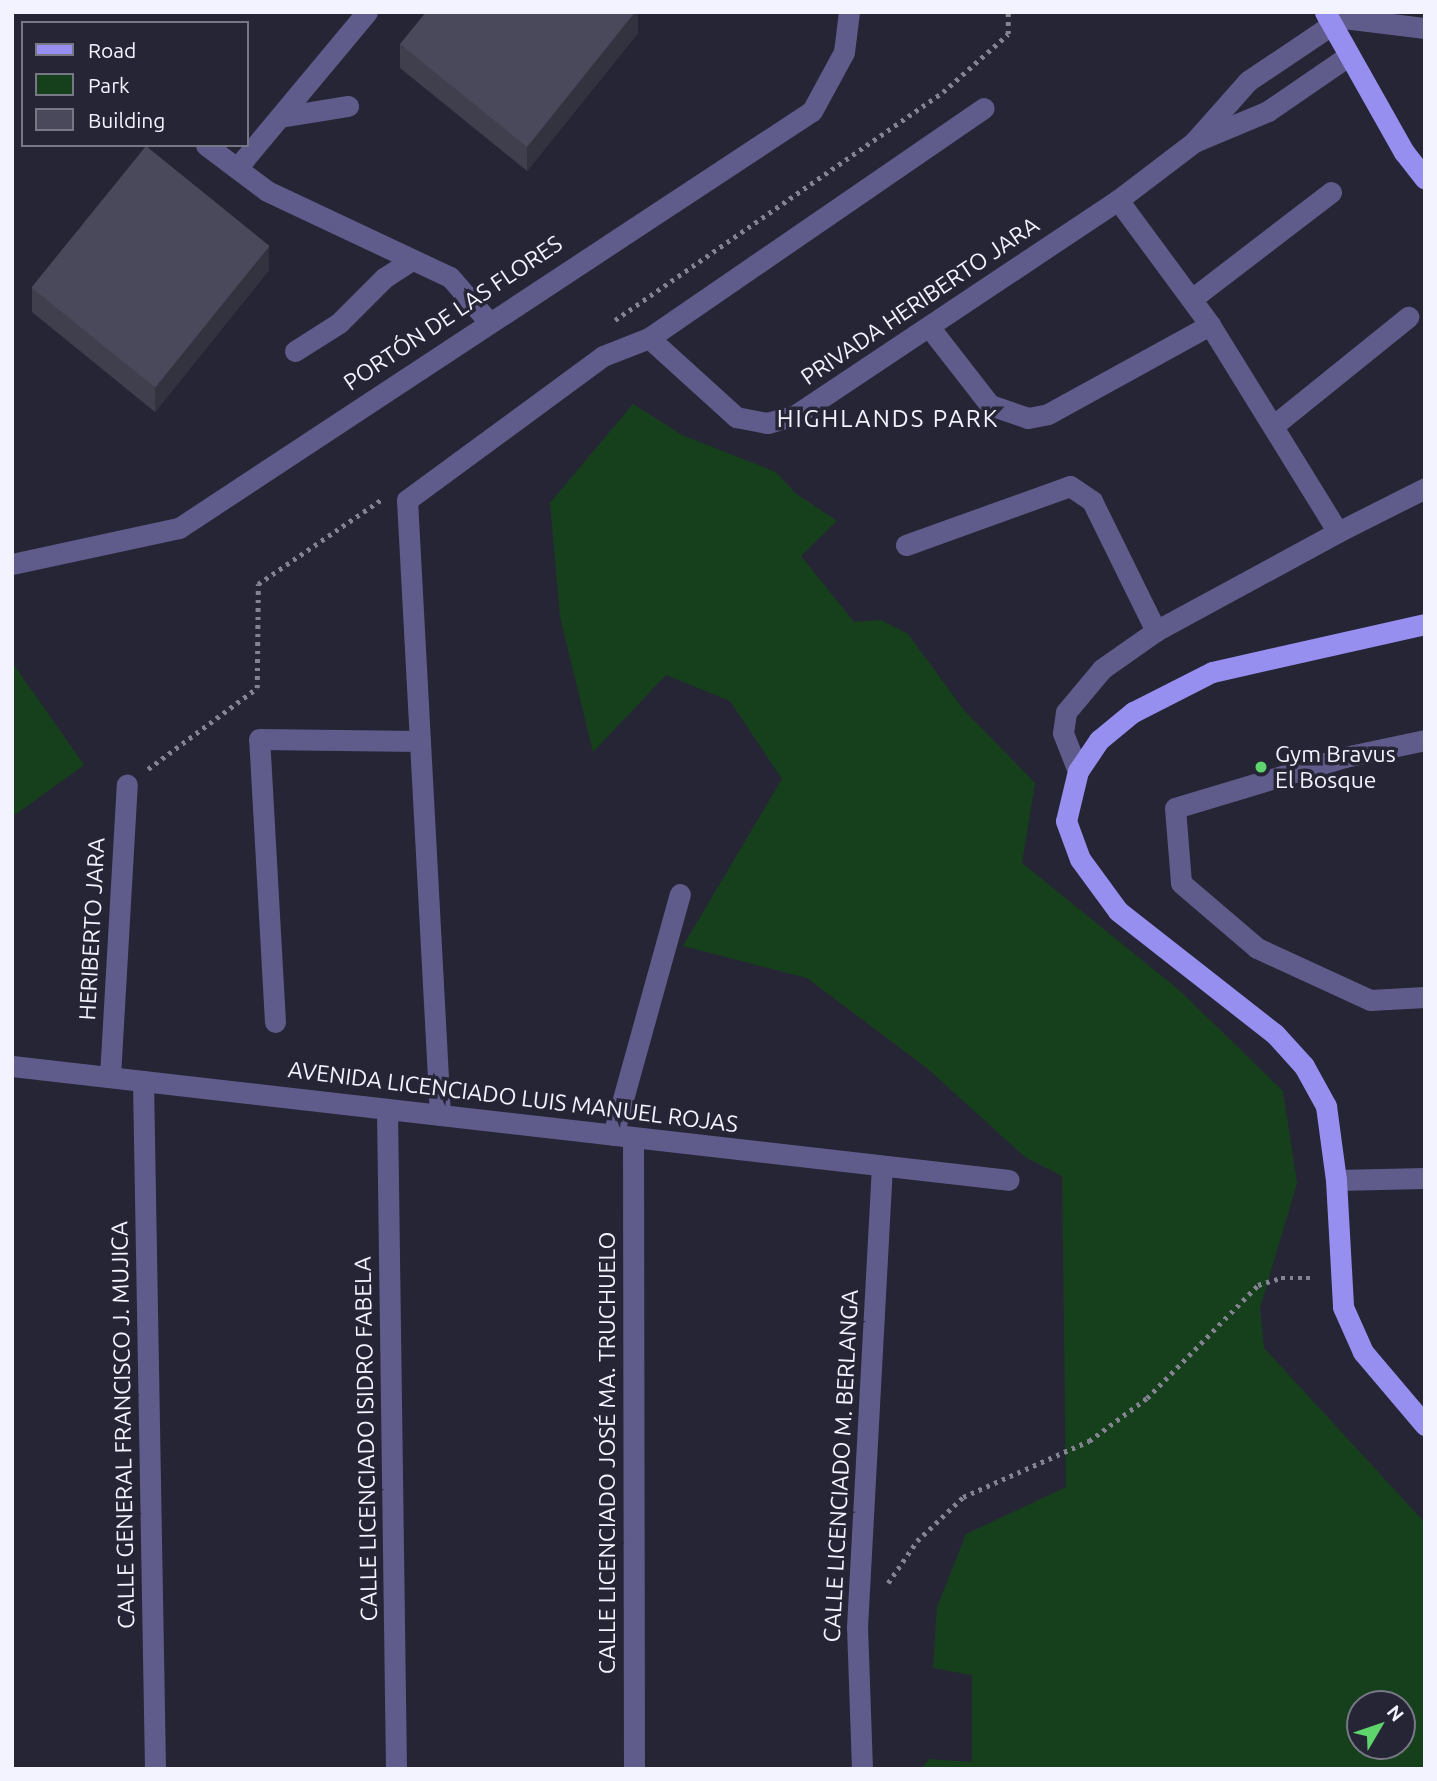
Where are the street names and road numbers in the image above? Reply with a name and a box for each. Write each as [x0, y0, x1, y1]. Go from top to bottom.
street label: PRIVADA HERIBERTO JARA [796, 211, 1044, 391]
street label: PORTÓN DE LAS FLORES [339, 230, 567, 396]
street label: HERIBERTO JARA [73, 837, 111, 1021]
street label: AVENIDA LICENCIADO LUIS MANUEL ROJAS [287, 1056, 739, 1138]
street label: CALLE GENERAL FRANCISCO J. MUJICA [106, 1221, 140, 1629]
street label: CALLE LICENCIADO JOSÉ MA. TRUCHUELO [593, 1232, 621, 1674]
street label: CALLE LICENCIADO ISIDRO FABELA [349, 1256, 383, 1622]
street label: CALLE LICENCIADO M. BERLANGA [818, 1289, 864, 1643]

